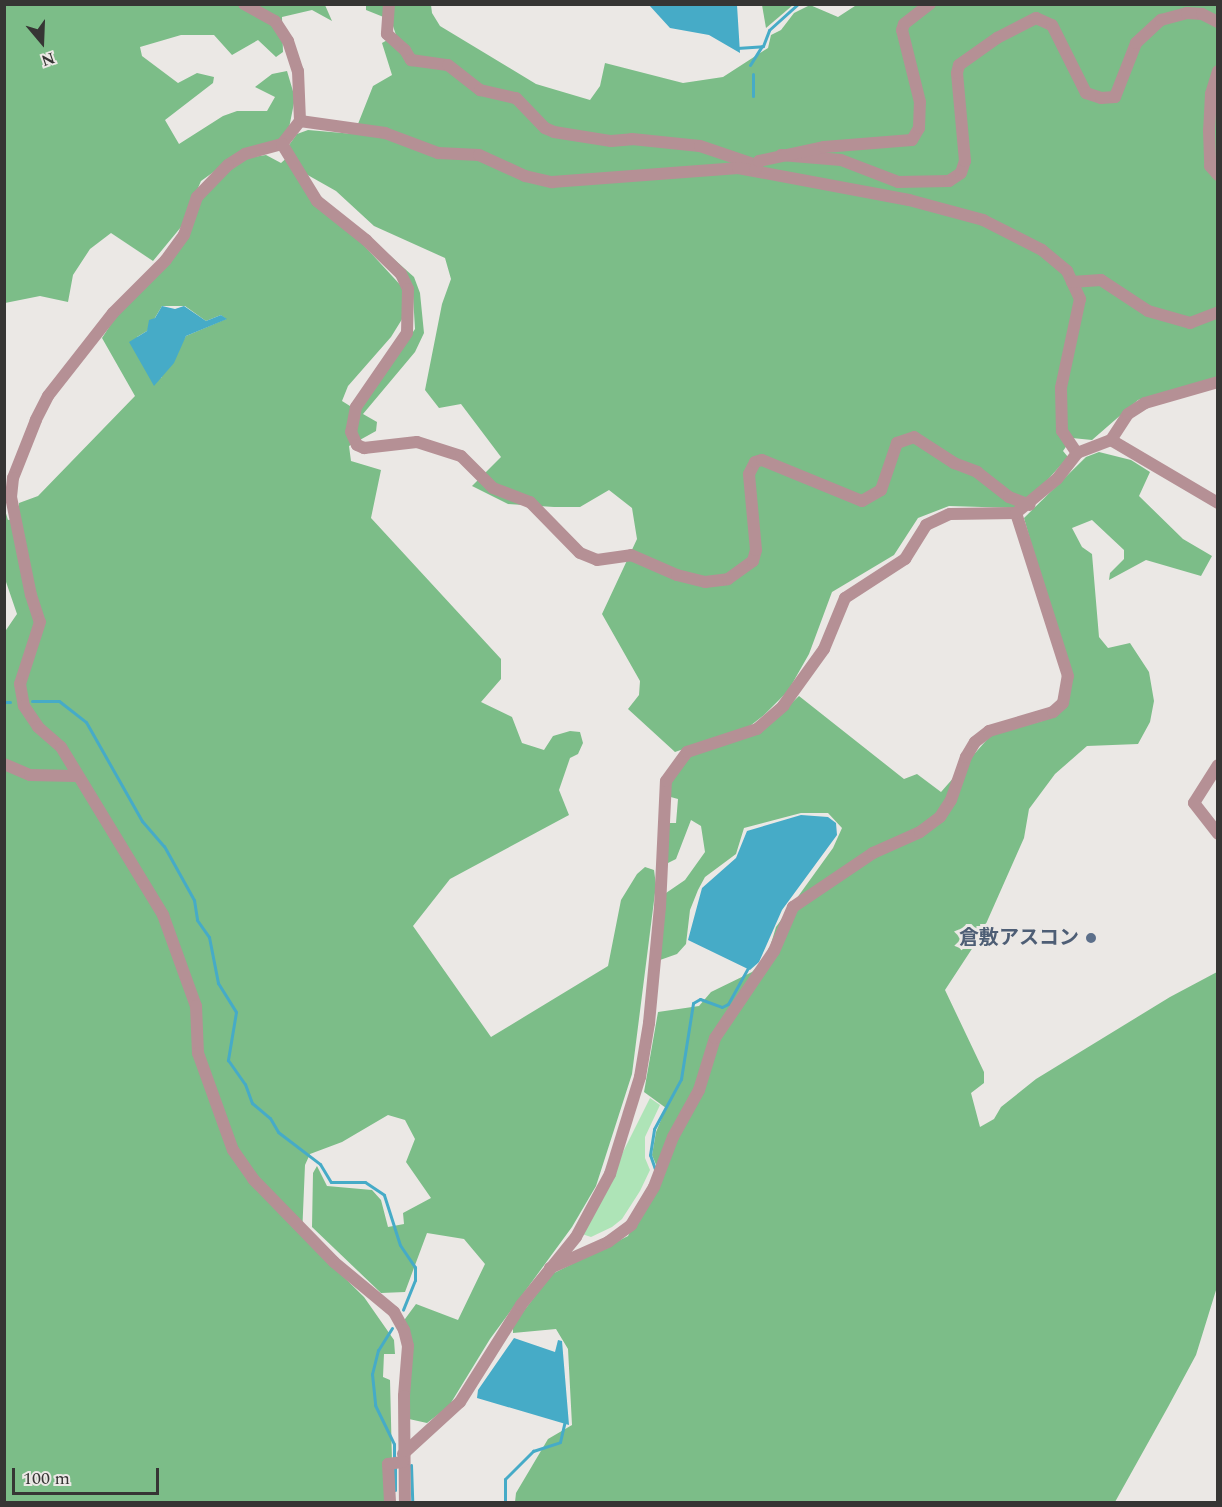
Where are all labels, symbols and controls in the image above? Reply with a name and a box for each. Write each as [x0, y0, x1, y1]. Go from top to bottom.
north arrow [12, 12, 72, 72]
text: N [38, 46, 58, 72]
place label: 倉敷アスコン [959, 926, 1079, 950]
marker: 倉敷アスコン [1084, 931, 1098, 945]
scale bar [15, 1456, 162, 1494]
text: 100 m [23, 1465, 70, 1492]

